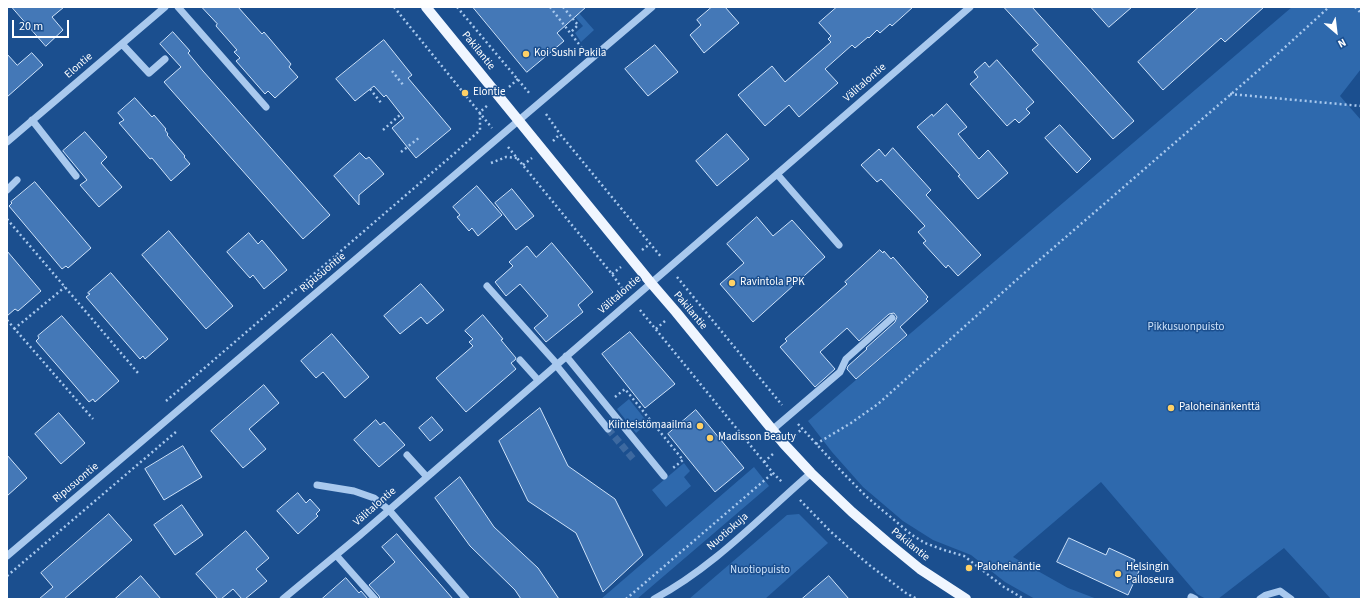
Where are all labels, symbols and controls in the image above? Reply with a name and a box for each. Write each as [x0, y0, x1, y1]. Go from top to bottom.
scale bar [14, 12, 71, 38]
north arrow [1316, 12, 1356, 52]
text: 20 m [19, 18, 43, 35]
street label: Pakilantie [458, 29, 498, 73]
text: N [1335, 35, 1349, 51]
place label: Koi Sushi Pakila [534, 47, 606, 61]
marker: Koi Sushi Pakila [521, 49, 531, 59]
street label: Elontie [62, 50, 96, 82]
street label: Välitalontie [841, 61, 889, 105]
place label: Elontie [473, 86, 505, 100]
marker: Elontie [460, 88, 470, 98]
street label: Ripusuontie [297, 250, 349, 296]
street label: Välitalontie [596, 273, 644, 317]
place label: Ravintola PPK [740, 276, 805, 290]
marker: Ravintola PPK [727, 278, 737, 288]
street label: Pakilantie [670, 289, 710, 333]
park label: Pikkusuonpuisto [1148, 321, 1224, 335]
place label: Paloheinänkenttä [1179, 401, 1260, 415]
marker: Paloheinänkenttä [1166, 403, 1176, 413]
place label: Kiinteistömaailma [608, 419, 692, 433]
marker: Kiinteistömaailma [695, 421, 705, 431]
place label: Madisson Beauty [718, 431, 796, 445]
marker: Madisson Beauty [705, 433, 715, 443]
street label: Ripusuontie [50, 460, 102, 506]
street label: Välitalontie [351, 485, 399, 529]
street label: Nuotiokuja [705, 510, 751, 554]
street label: Pakilantie [888, 525, 932, 565]
place label: Paloheinäntie [977, 561, 1041, 575]
place label: Helsingin Palloseura [1126, 561, 1174, 587]
marker: Paloheinäntie [964, 563, 974, 573]
park label: Nuotiopuisto [730, 564, 790, 578]
marker: Helsingin Palloseura [1113, 569, 1123, 579]

